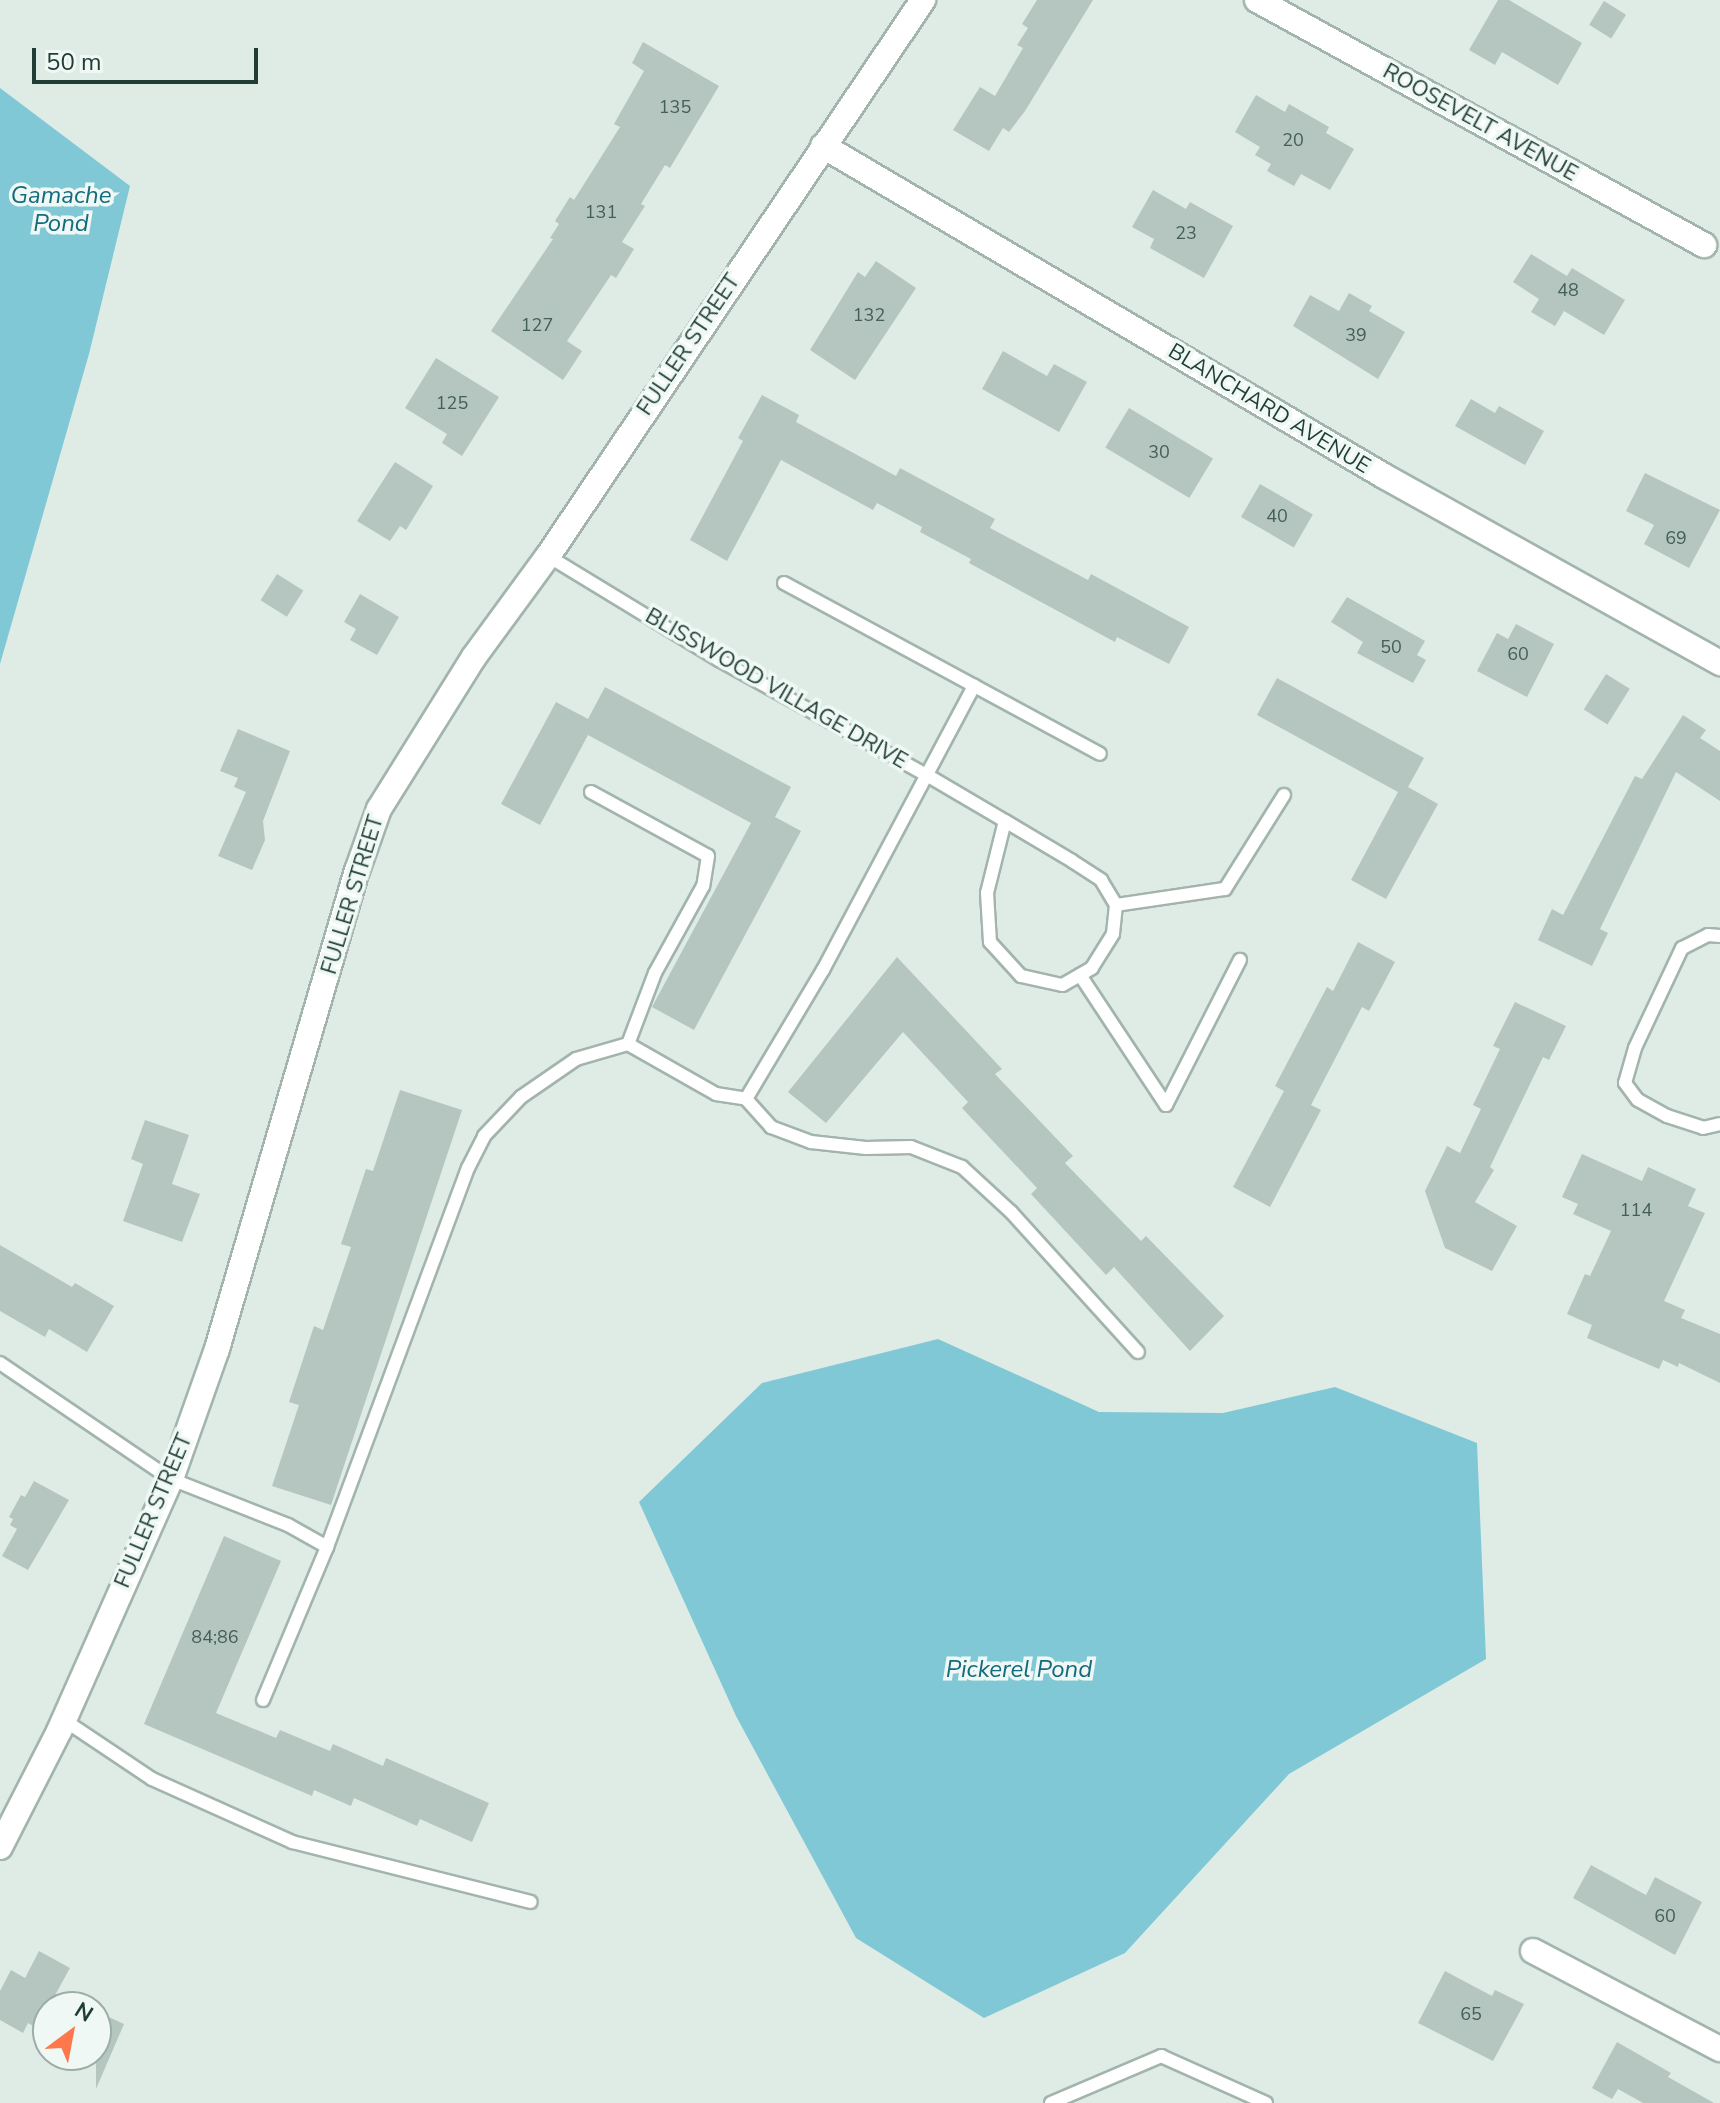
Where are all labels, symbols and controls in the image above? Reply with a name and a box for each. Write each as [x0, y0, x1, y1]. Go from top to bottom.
scale bar [36, 32, 262, 82]
text: 50 m [46, 46, 102, 78]
street label: ROOSEVELT AVENUE [1378, 58, 1582, 188]
house number: 135 [659, 96, 691, 118]
house number: 20 [1282, 129, 1304, 151]
water label: Gamache Pond [11, 182, 111, 238]
house number: 131 [585, 201, 617, 223]
house number: 23 [1175, 222, 1197, 244]
street label: FULLER STREET [632, 269, 746, 421]
house number: 48 [1557, 279, 1579, 301]
house number: 132 [853, 304, 885, 326]
house number: 127 [521, 314, 553, 336]
house number: 39 [1345, 324, 1367, 346]
street label: BLANCHARD AVENUE [1163, 338, 1375, 480]
house number: 125 [436, 392, 468, 414]
house number: 30 [1148, 441, 1170, 463]
house number: 40 [1266, 505, 1288, 527]
house number: 69 [1665, 527, 1687, 549]
street label: BLISSWOOD VILLAGE DRIVE [640, 603, 912, 775]
house number: 50 [1380, 636, 1402, 658]
house number: 60 [1507, 643, 1529, 665]
street label: FULLER STREET [316, 812, 390, 978]
house number: 114 [1620, 1199, 1652, 1221]
street label: FULLER STREET [110, 1430, 198, 1592]
house number: 84;86 [191, 1626, 239, 1648]
water label: Pickerel Pond [946, 1656, 1092, 1684]
house number: 60 [1654, 1905, 1676, 1927]
north arrow [32, 1991, 112, 2071]
text: N [69, 1995, 99, 2029]
house number: 65 [1460, 2003, 1482, 2025]

